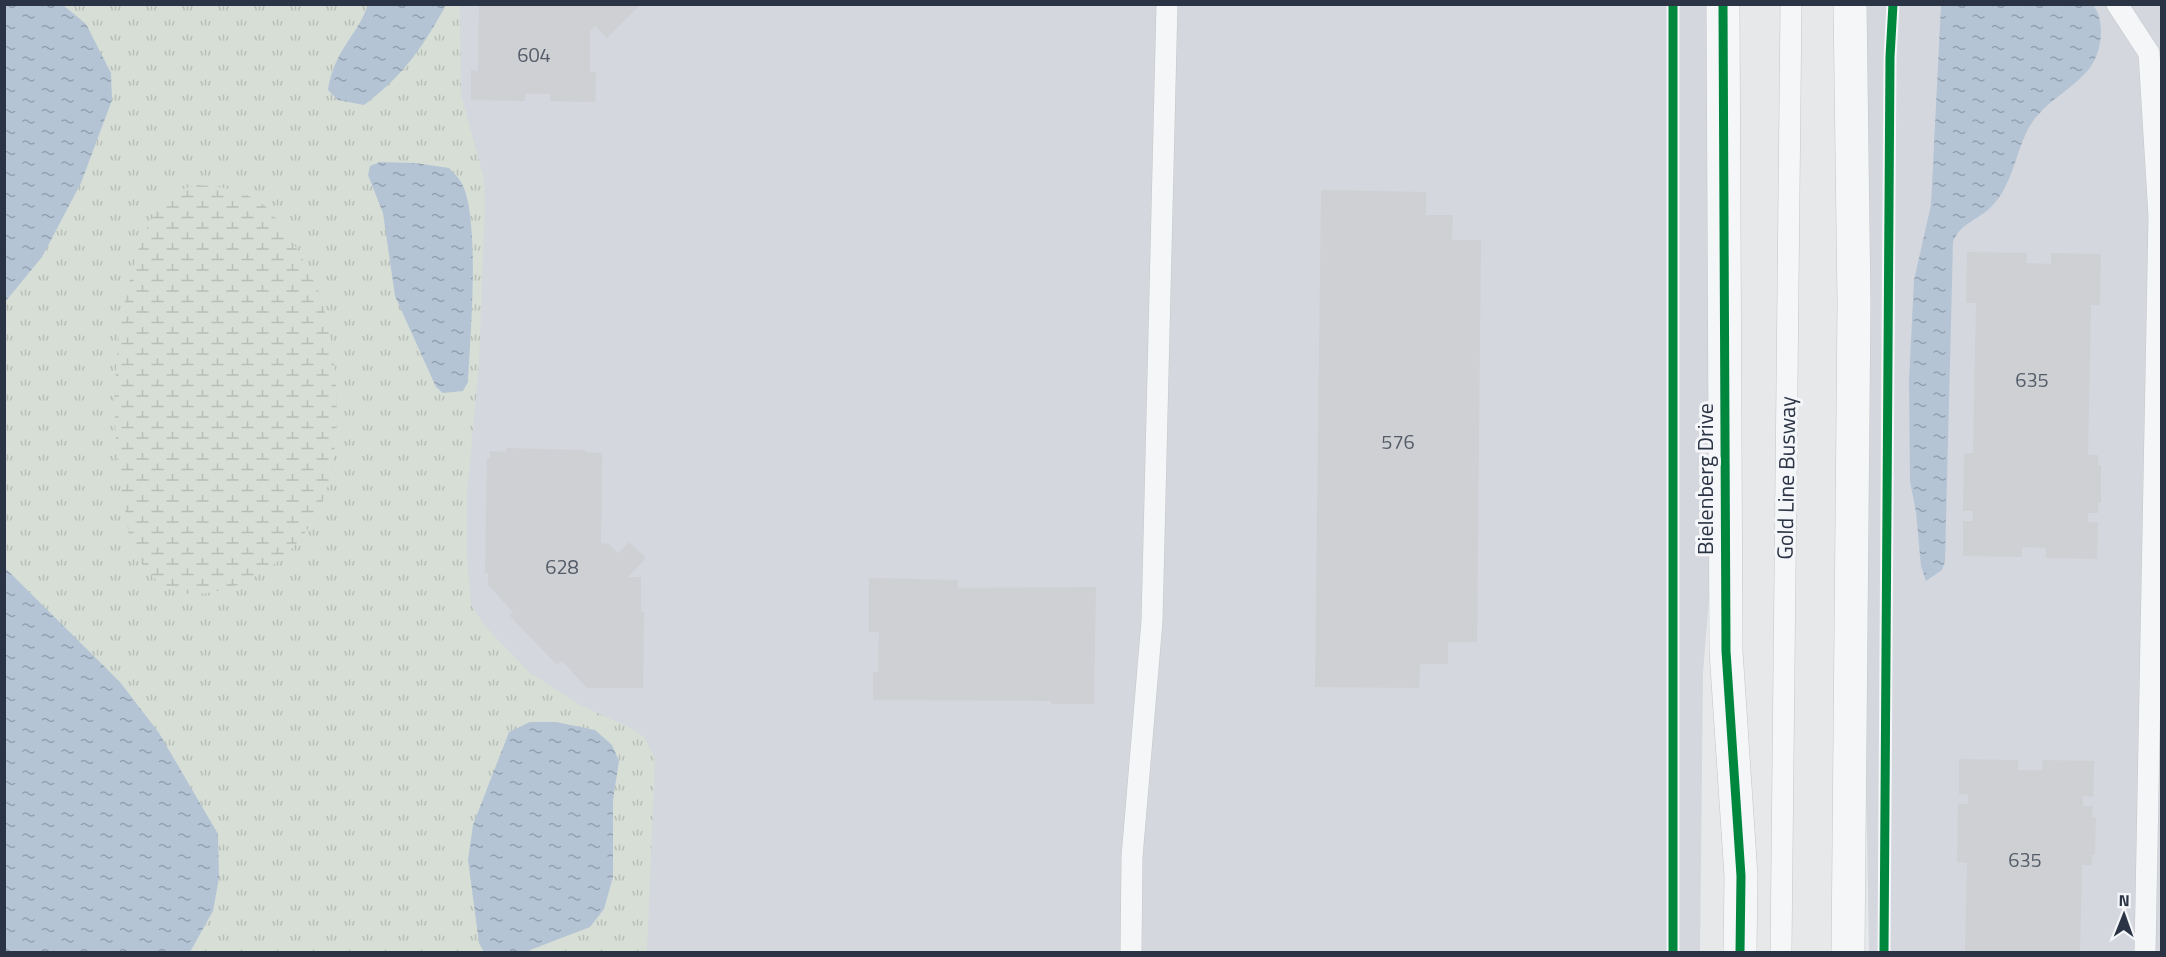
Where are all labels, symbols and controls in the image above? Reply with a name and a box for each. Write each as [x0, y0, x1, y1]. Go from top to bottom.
house number: 604 [517, 39, 551, 70]
house number: 635 [2015, 364, 2049, 395]
street label: Gold Line Busway [1768, 396, 1804, 560]
street label: Bielenberg Drive [1688, 403, 1722, 555]
house number: 576 [1381, 426, 1415, 457]
house number: 628 [545, 551, 579, 582]
house number: 635 [2008, 844, 2042, 875]
north arrow [2094, 885, 2154, 945]
text: N [2119, 888, 2130, 912]

